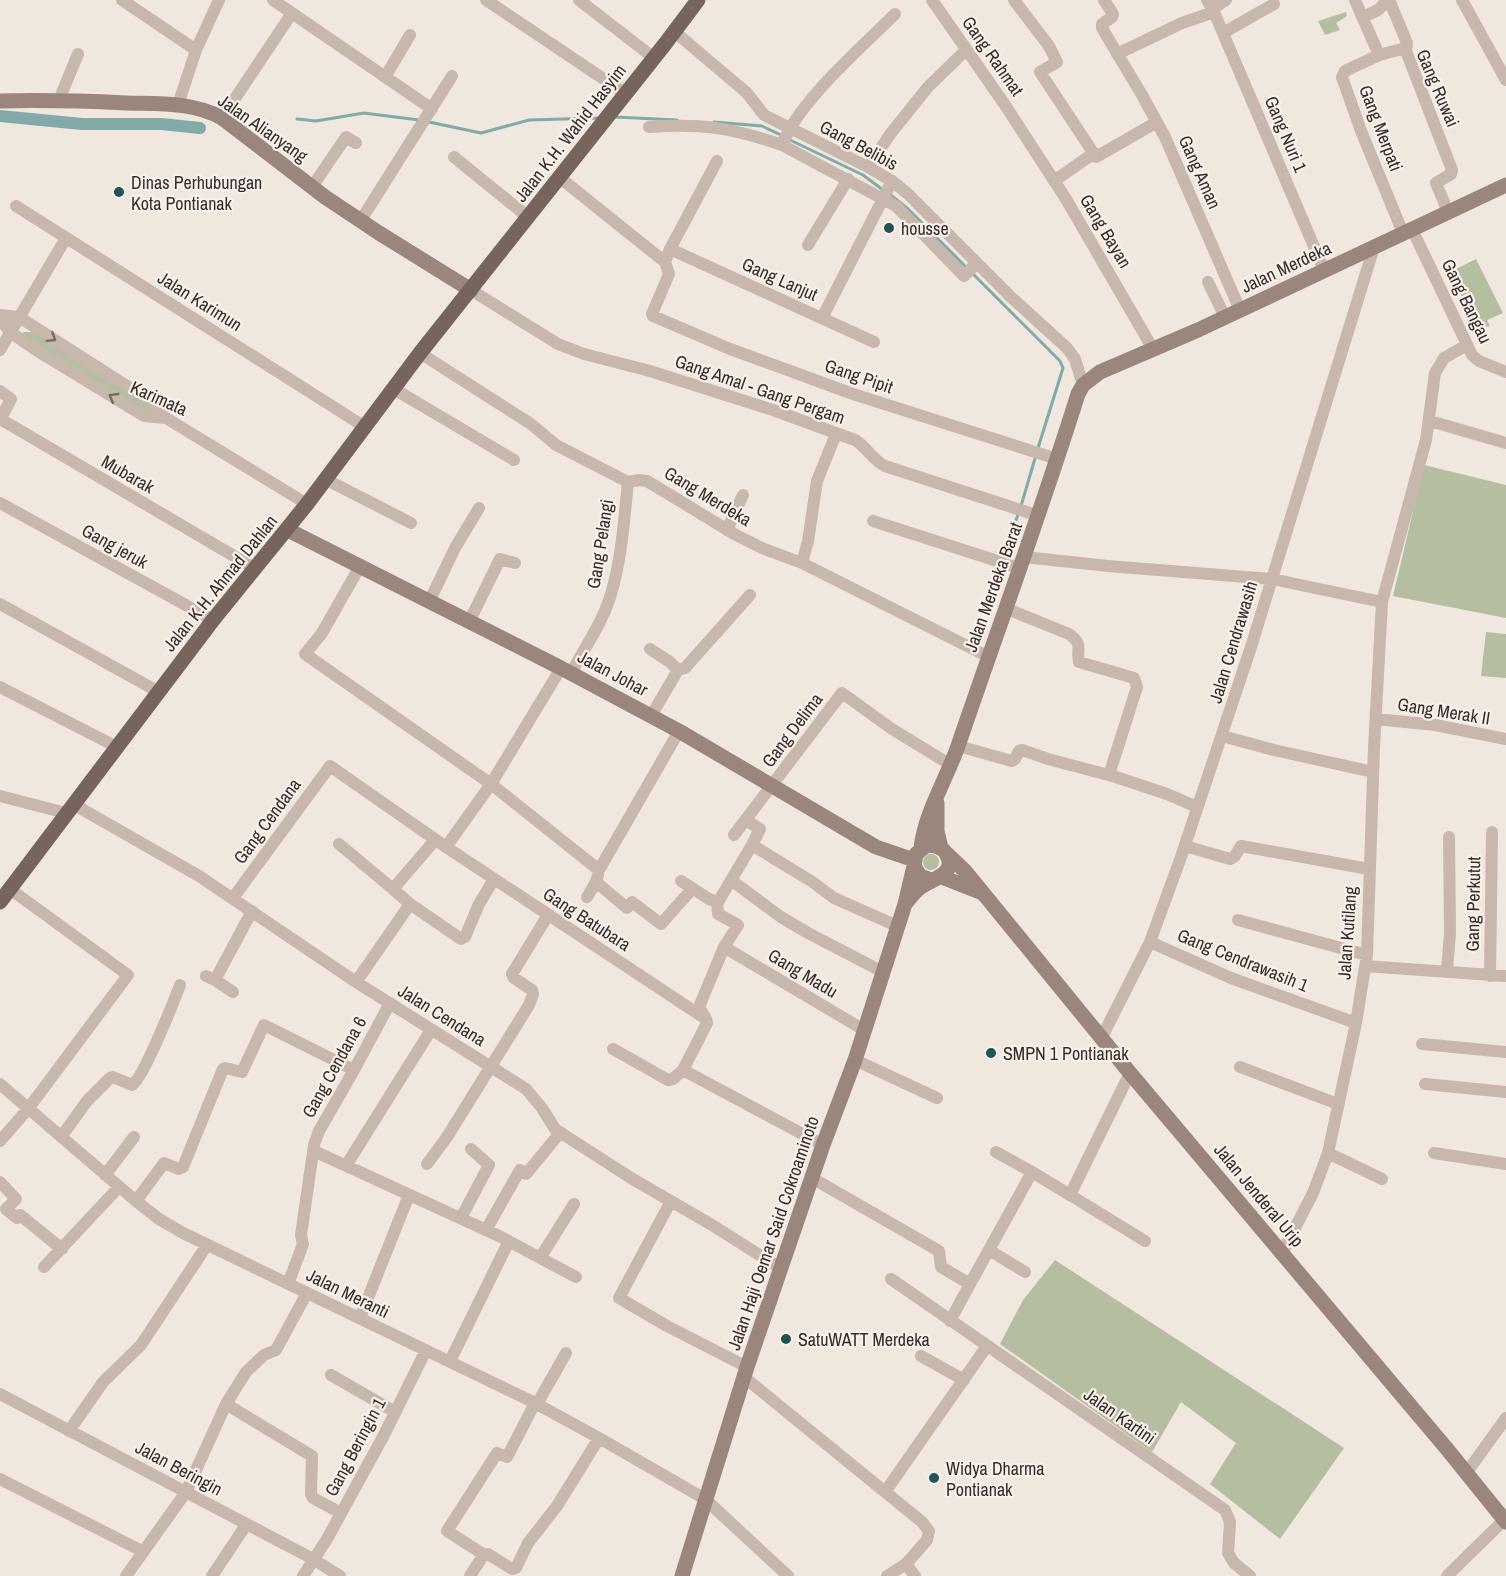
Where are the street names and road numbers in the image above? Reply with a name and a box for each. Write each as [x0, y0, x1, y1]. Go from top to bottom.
street label: Gang Rahmat [956, 11, 1030, 101]
street label: Gang Ruwai [1410, 45, 1466, 131]
street label: Jalan K.H. Wahid Hasyim [508, 59, 632, 207]
street label: Gang Merpati [1353, 81, 1409, 175]
street label: Jalan Alianyang [213, 88, 313, 169]
street label: Gang Nuri 1 [1259, 92, 1314, 177]
street label: Gang Belibis [815, 114, 903, 176]
street label: Gang Aman [1173, 131, 1227, 213]
street label: Gang Bayan [1074, 189, 1138, 273]
street label: Jalan Merdeka [1237, 235, 1335, 299]
street label: Gang Lanjut [738, 251, 822, 307]
street label: Gang Bangau [1436, 255, 1498, 347]
street label: Jalan Karimun [153, 265, 247, 337]
street label: Gang Amal - Gang Pergam [672, 348, 848, 430]
street label: Gang Pipit [822, 353, 896, 399]
street label: Karimata [127, 374, 191, 422]
street label: Mubarak [97, 449, 160, 499]
street label: Gang Merdeka [660, 460, 756, 532]
street label: Gang Pelangi [581, 497, 619, 591]
street label: Jalan K.H. Ahmad Dahlan [157, 509, 283, 657]
street label: Gang jeruk [77, 518, 153, 575]
street label: Jalan Merdeka Barat [958, 519, 1028, 655]
street label: Jalan Cendrawasih [1203, 578, 1263, 706]
street label: Jalan Johar [573, 644, 653, 702]
street label: Gang Delima [756, 688, 828, 772]
street label: Gang Merak II [1396, 691, 1492, 731]
street label: Gang Cendana [227, 773, 307, 869]
street label: Gang Perkutut [1460, 856, 1486, 952]
street label: Gang Batubara [538, 881, 636, 957]
street label: Jalan Kutilang [1331, 885, 1363, 981]
street label: Gang Cendrawasih 1 [1174, 922, 1313, 998]
street label: Gang Madu [764, 942, 842, 1004]
street label: Jalan Cendana [393, 978, 491, 1052]
street label: Gang Cendana 6 [296, 1012, 372, 1122]
street label: Jalan Haji Oemar Said Cokroaminoto [721, 1113, 825, 1353]
street label: Jalan Jenderal Urip [1208, 1138, 1310, 1252]
street label: Jalan Meranti [302, 1262, 394, 1324]
street label: Jalan Kartini [1079, 1382, 1161, 1450]
street label: Gang Beringin 1 [319, 1393, 392, 1501]
street label: Jalan Beringin [131, 1435, 227, 1501]

